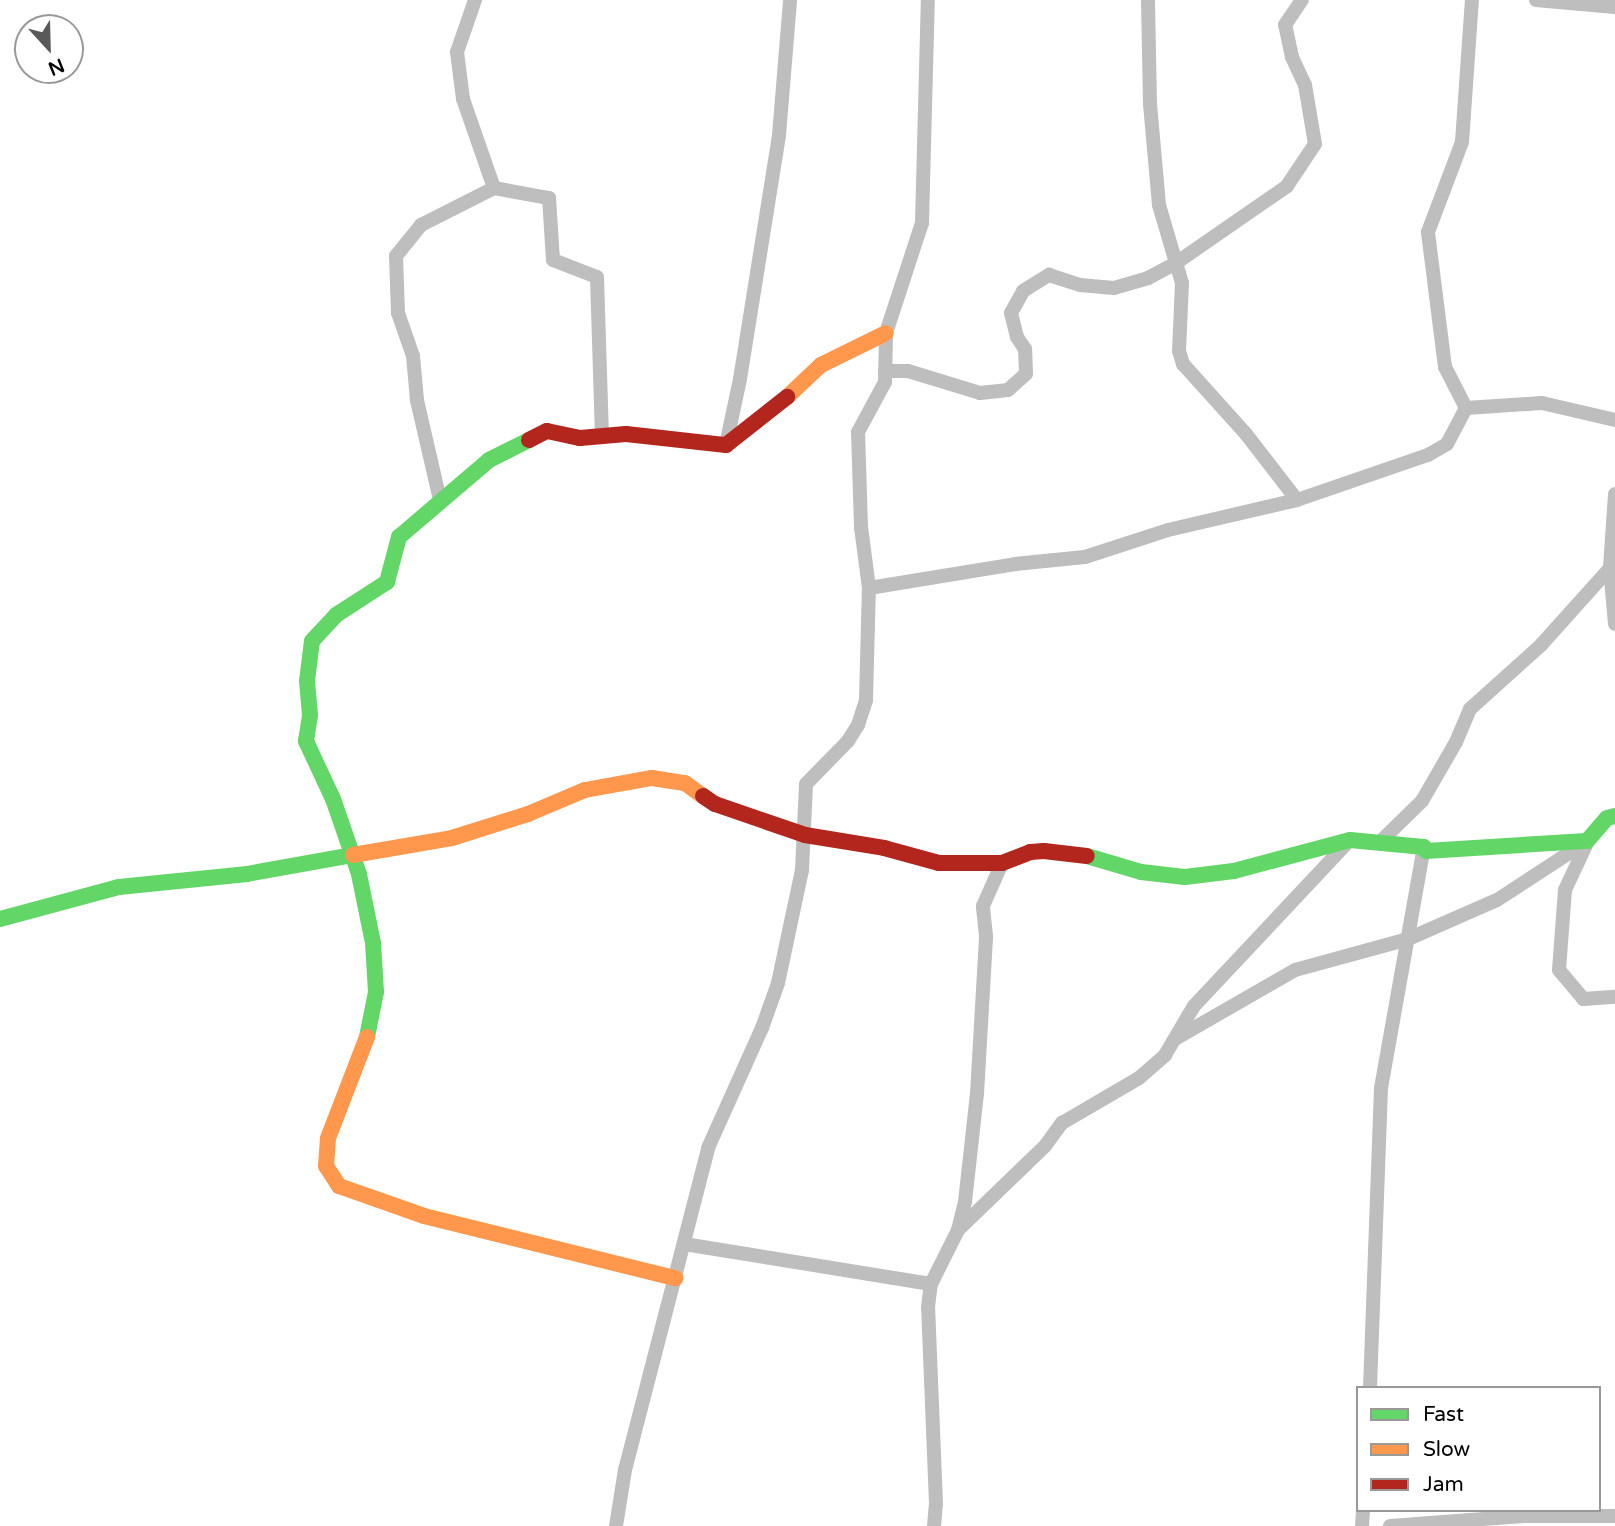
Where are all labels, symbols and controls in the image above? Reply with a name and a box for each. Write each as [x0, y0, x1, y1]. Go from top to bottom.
north arrow [14, 14, 84, 84]
text: N [45, 54, 67, 80]
legend [1356, 1386, 1601, 1512]
text: Fast [1423, 1402, 1464, 1427]
text: Slow [1423, 1437, 1470, 1462]
text: Jam [1423, 1472, 1464, 1497]

